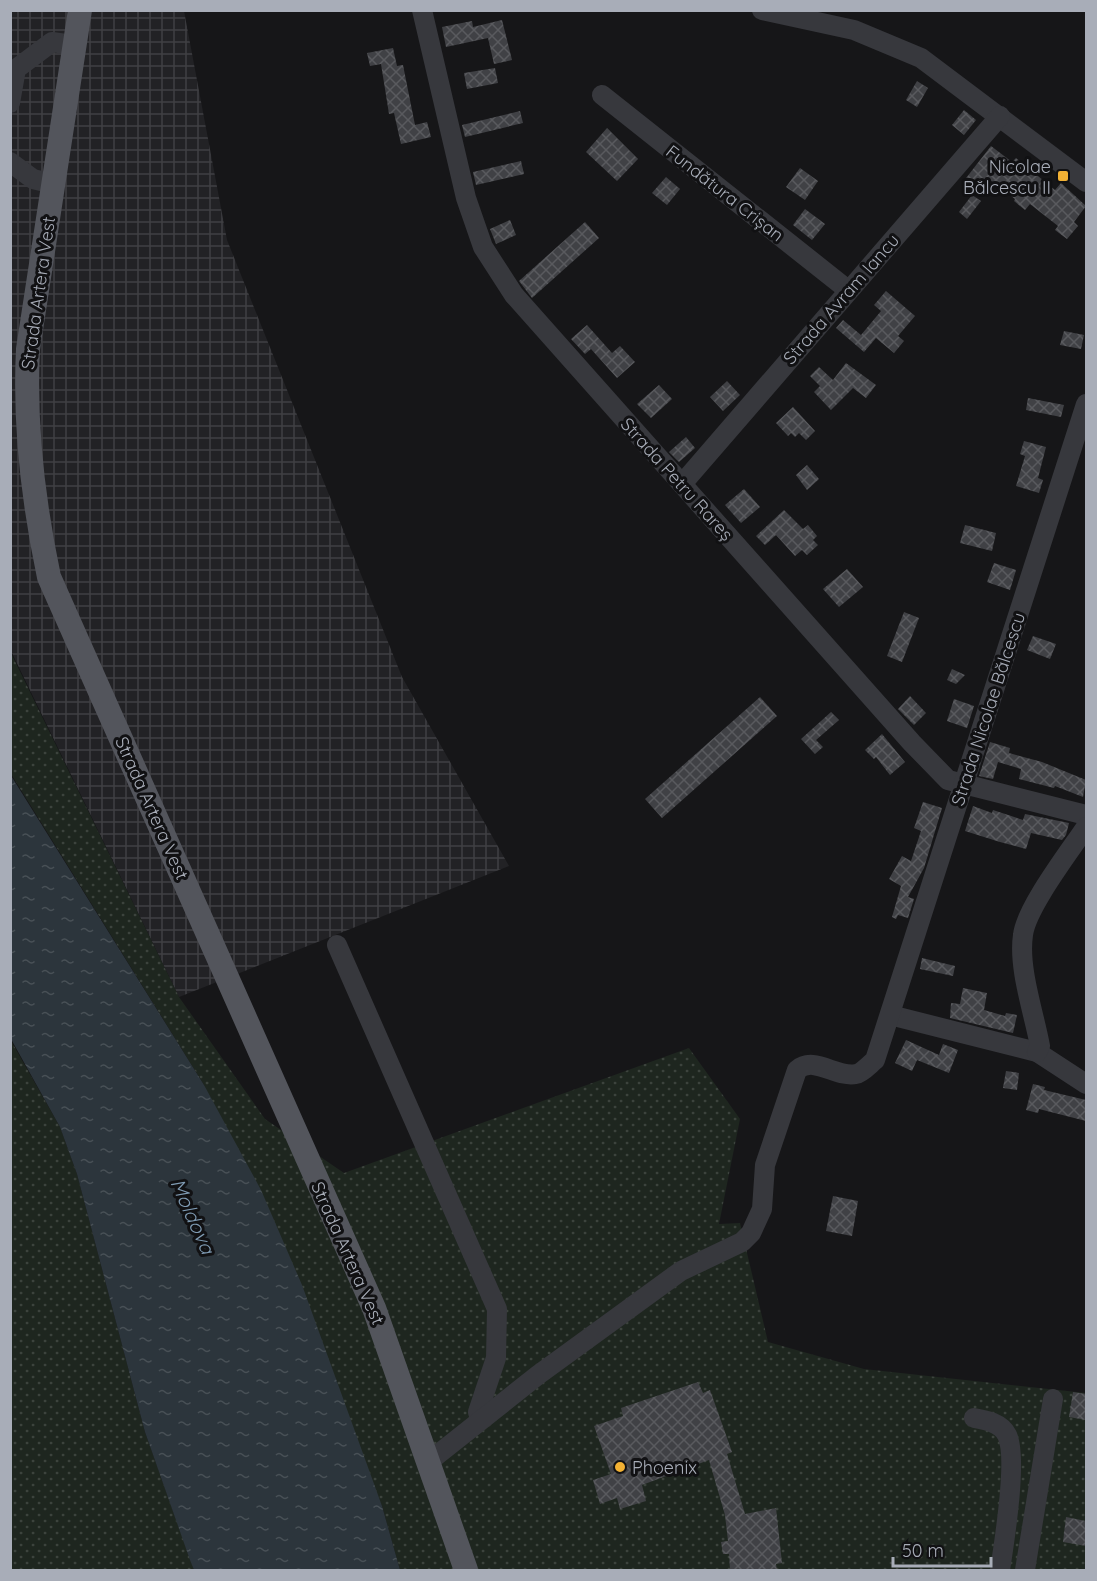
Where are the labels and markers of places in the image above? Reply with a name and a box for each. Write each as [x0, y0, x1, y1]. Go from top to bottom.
place label: Nicolae Bălcescu II [963, 155, 1051, 199]
marker: Nicolae Bălcescu II [1056, 169, 1070, 183]
place label: Phoenix [632, 1456, 697, 1479]
marker: Phoenix [613, 1460, 627, 1474]

